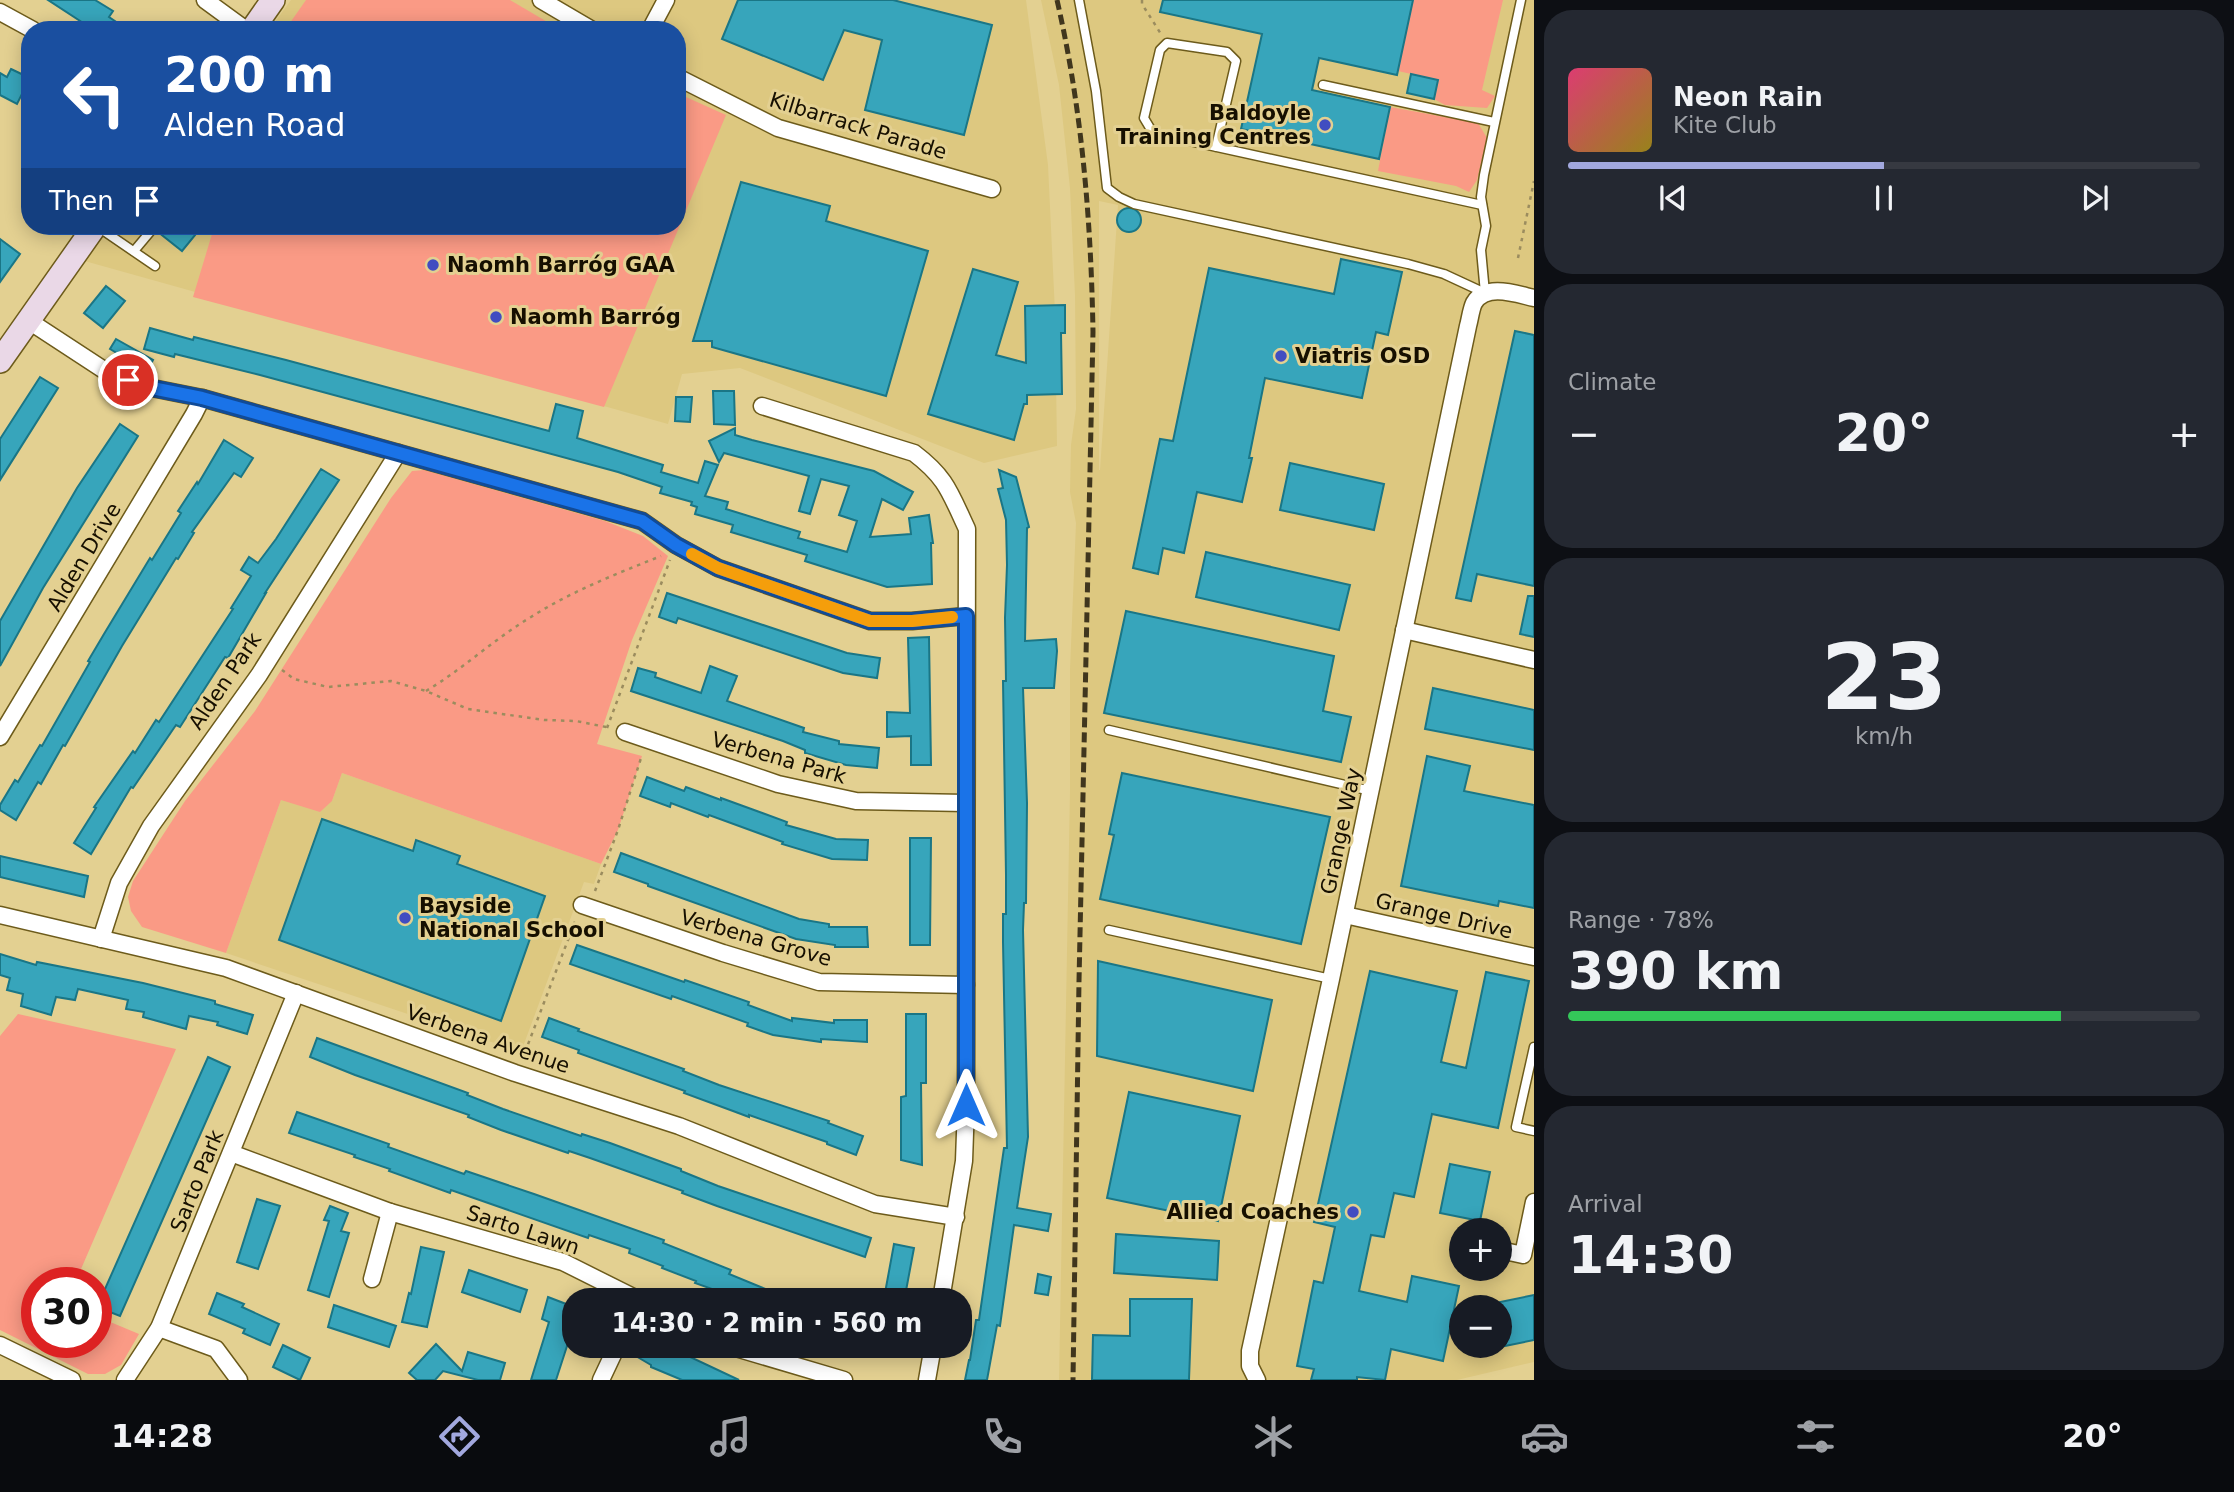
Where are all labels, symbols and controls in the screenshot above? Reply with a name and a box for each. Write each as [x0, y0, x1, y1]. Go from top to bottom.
text: 200 m [164, 47, 334, 104]
icon: left [49, 49, 140, 140]
text: Neon Rain [1673, 82, 1823, 112]
street label: Kilbarrack Parade [766, 88, 950, 164]
place label: Baldoyle Training Centres [1116, 101, 1311, 149]
text: Alden Road [164, 106, 346, 144]
text: Kite Club [1673, 112, 1777, 138]
marker: Baldoyle Training Centres [1317, 117, 1333, 133]
icon: previous [1654, 179, 1692, 217]
icon: pause [1865, 179, 1903, 217]
icon: next [2076, 179, 2114, 217]
icon: arrive [128, 182, 166, 220]
text: Then [49, 186, 114, 216]
place label: Naomh Barróg GAA [447, 253, 675, 277]
marker: Naomh Barróg GAA [425, 257, 441, 273]
place label: Naomh Barróg [510, 305, 681, 329]
marker: Naomh Barróg [488, 309, 504, 325]
place label: Viatris OSD [1295, 344, 1430, 368]
marker: Viatris OSD [1273, 348, 1289, 364]
pin [98, 350, 158, 410]
icon: arrive [109, 361, 147, 399]
text: Climate [1568, 369, 1657, 395]
text: 20° [1835, 403, 1933, 463]
text: − [1568, 412, 1600, 456]
text: + [2168, 412, 2200, 456]
street label: Alden Drive [42, 498, 126, 616]
text: 23 [1821, 625, 1947, 730]
street label: Alden Park [184, 627, 267, 734]
text: km/h [1855, 723, 1913, 749]
street label: Verbena Park [709, 727, 850, 789]
street label: Grange Way [1316, 766, 1366, 896]
street label: Grange Drive [1373, 889, 1515, 943]
place label: Bayside National School [419, 894, 605, 942]
street label: Verbena Grove [678, 905, 834, 971]
text: Range · 78% [1568, 907, 1714, 933]
marker: Bayside National School [397, 910, 413, 926]
text: 390 km [1568, 941, 1783, 1001]
street label: Verbena Avenue [403, 1000, 573, 1078]
position arrow [929, 1068, 1003, 1142]
street label: Sarto Park [166, 1126, 229, 1236]
text: Arrival [1568, 1191, 1643, 1217]
street label: Sarto Lawn [463, 1200, 583, 1260]
place label: Allied Coaches [1166, 1200, 1339, 1224]
marker: Allied Coaches [1345, 1204, 1361, 1220]
map controls [1449, 1218, 1512, 1358]
button: + [1449, 1218, 1512, 1281]
text: 14:30 [1568, 1225, 1734, 1285]
speed limit sign: 30 [21, 1267, 112, 1358]
button: − [1449, 1295, 1512, 1358]
text: 14:30 · 2 min · 560 m [612, 1308, 922, 1338]
icon: directions [435, 1412, 484, 1461]
icon: music [706, 1412, 755, 1461]
icon: phone [978, 1412, 1027, 1461]
icon: climate [1249, 1412, 1298, 1461]
icon: car [1520, 1412, 1569, 1461]
icon: filters [1791, 1412, 1840, 1461]
text: 14:28 [111, 1417, 213, 1455]
text: 20° [2062, 1417, 2123, 1455]

